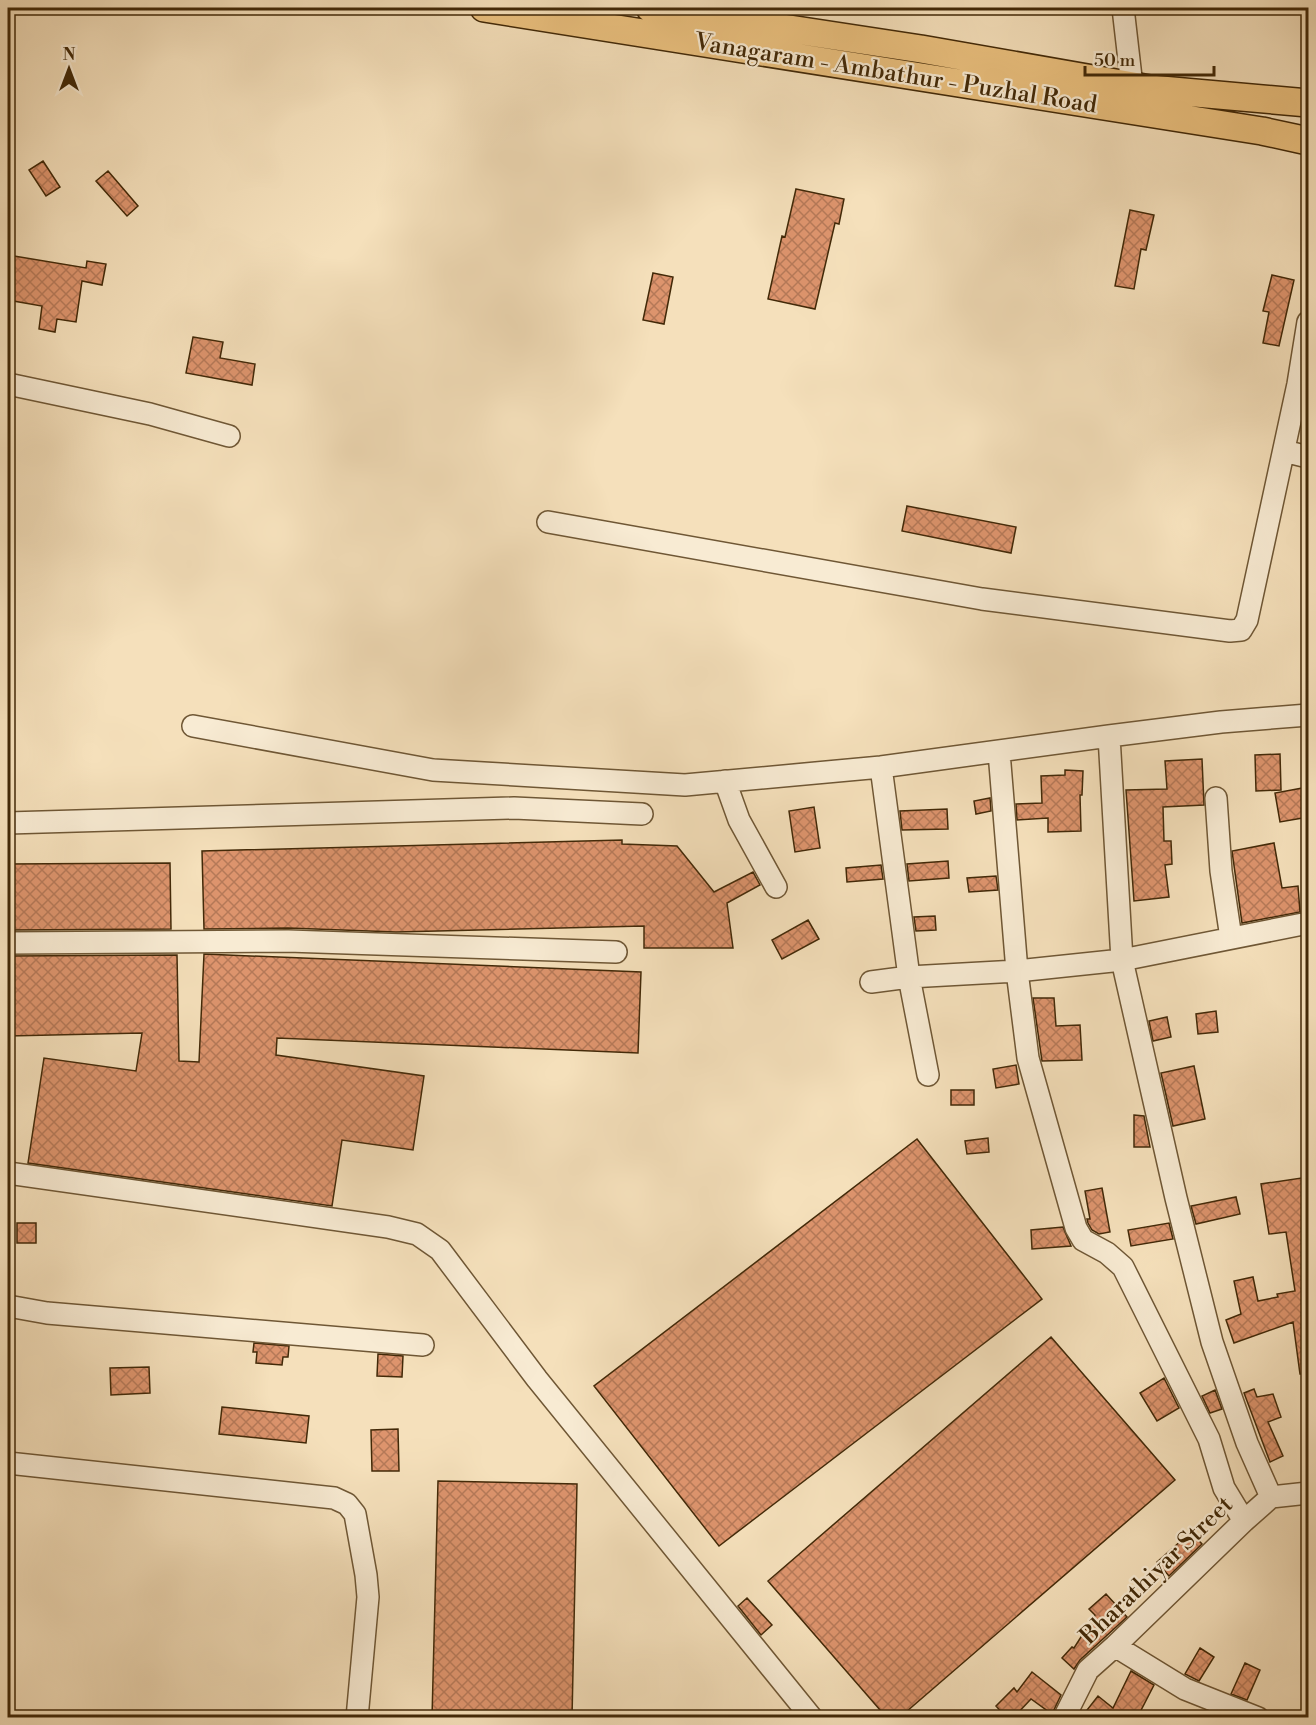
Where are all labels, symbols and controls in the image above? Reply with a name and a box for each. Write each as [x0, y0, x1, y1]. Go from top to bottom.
street label: Vanagaram - Ambathur - Puzhal Road [692, 27, 1099, 121]
north arrow [39, 39, 99, 99]
scale bar [1085, 39, 1214, 77]
text: N [63, 45, 76, 65]
text: 50 m [1094, 49, 1136, 72]
street label: Bharathiyar Street [1073, 1490, 1240, 1652]

